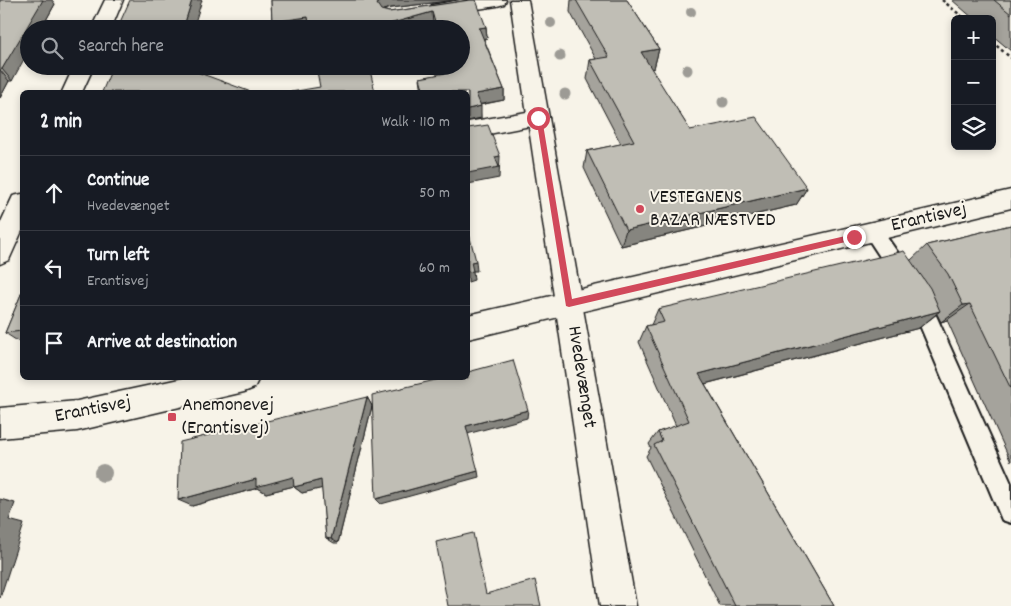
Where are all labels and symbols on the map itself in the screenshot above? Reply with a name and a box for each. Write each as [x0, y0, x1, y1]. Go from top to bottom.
route start [527, 107, 550, 130]
place label: VESTEGNENS BAZAR NÆSTVED [650, 184, 775, 235]
street label: Erantisvej [888, 196, 970, 240]
marker: VESTEGNENS BAZAR NÆSTVED [634, 203, 646, 215]
route end [843, 226, 866, 249]
street label: Hvedevænget [559, 324, 603, 430]
street label: Erantisvej [53, 389, 133, 431]
place label: Anemonevej (Erantisvej) [182, 392, 274, 443]
marker: Anemonevej (Erantisvej) [166, 411, 178, 423]

